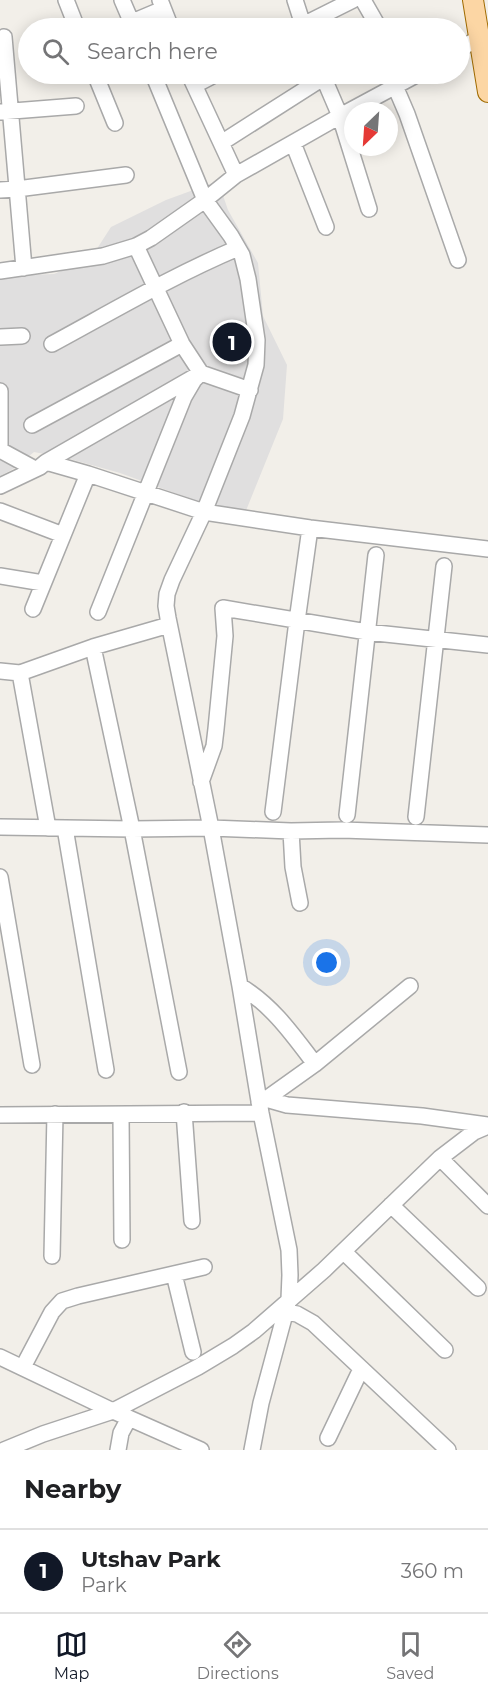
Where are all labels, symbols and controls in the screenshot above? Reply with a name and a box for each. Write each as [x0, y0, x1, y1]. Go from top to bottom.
search box [18, 18, 470, 84]
icon: search [39, 35, 72, 68]
text: Search here [87, 38, 218, 65]
north arrow [344, 102, 398, 156]
pin: 1 [212, 320, 252, 364]
your location [312, 948, 341, 977]
text: Nearby [24, 1473, 121, 1505]
text: Utshav Park [81, 1546, 221, 1573]
text: 1 [40, 1559, 47, 1583]
text: 360 m [401, 1559, 464, 1583]
text: Park [81, 1573, 127, 1597]
tab: Map [54, 1628, 89, 1683]
tab: Directions [197, 1628, 279, 1683]
tab: Saved [386, 1628, 434, 1683]

